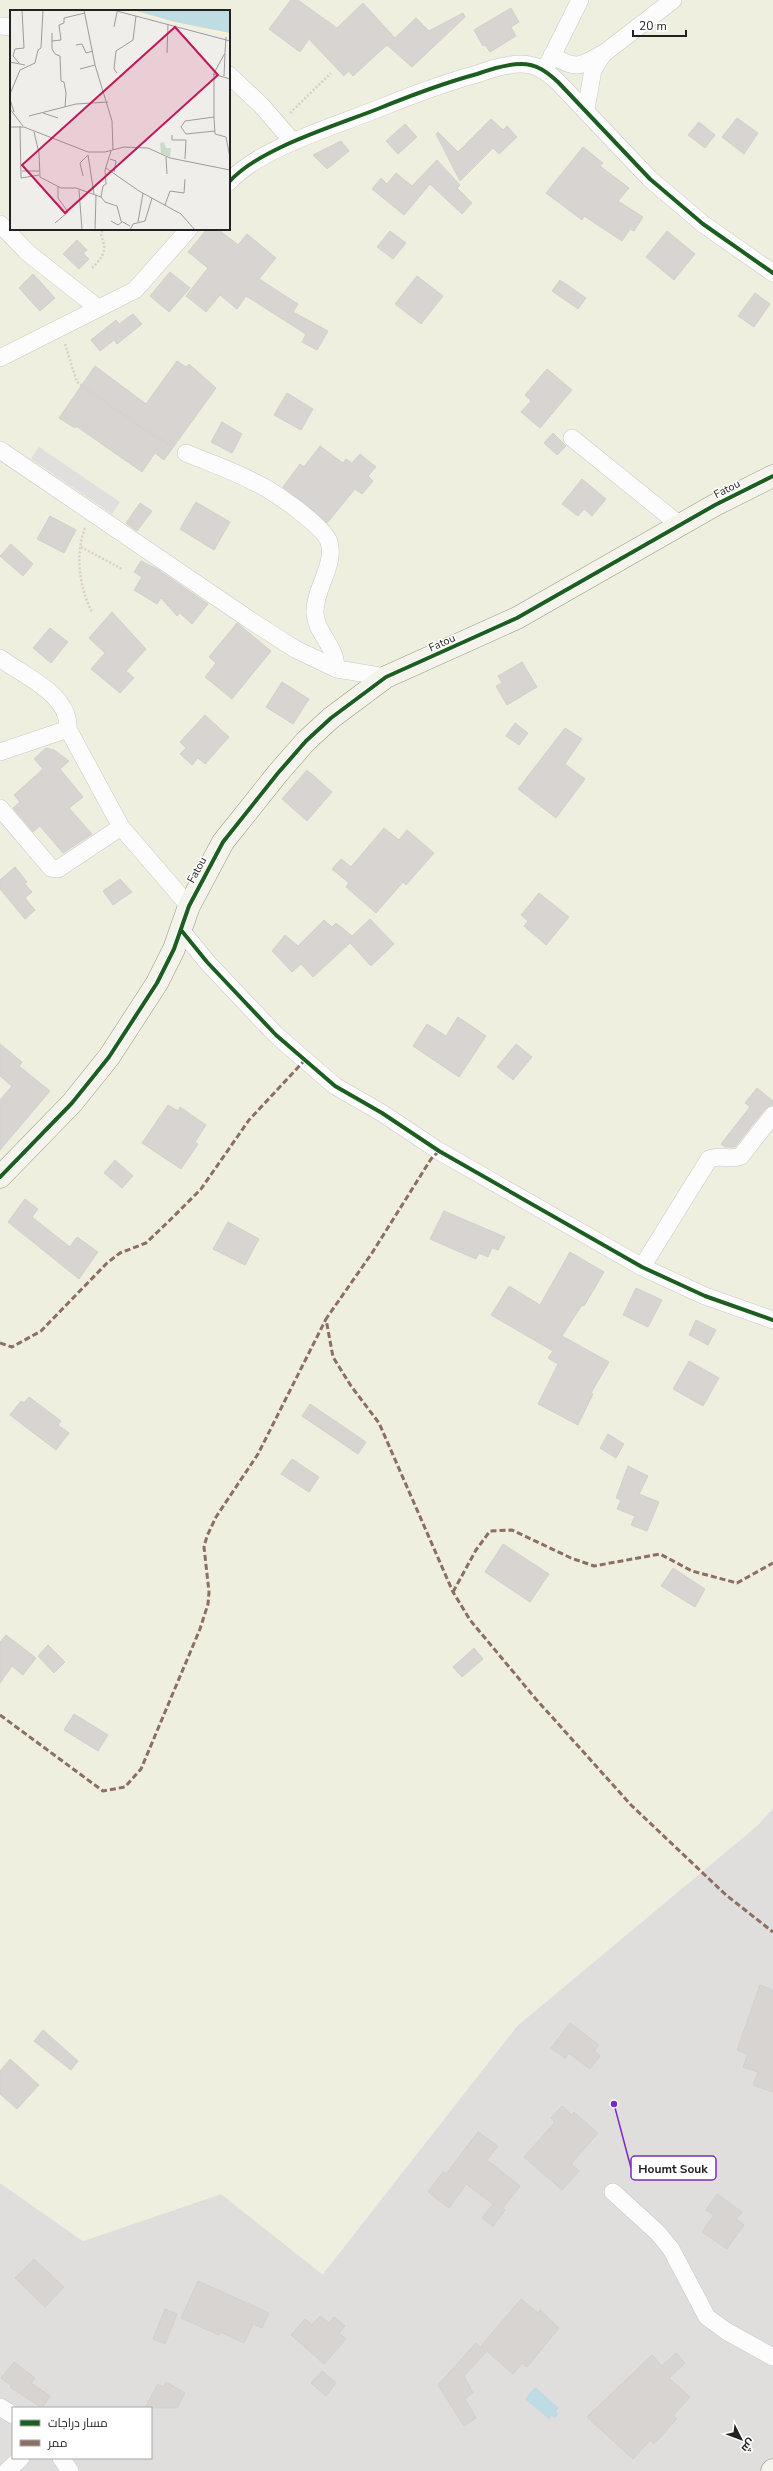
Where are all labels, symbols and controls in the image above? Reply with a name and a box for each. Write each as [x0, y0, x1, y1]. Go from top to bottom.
inset map [10, 10, 230, 230]
scale bar [633, 12, 686, 38]
text: 20 m [639, 18, 667, 34]
street label: Fatou [711, 476, 743, 502]
street label: Fatou [426, 631, 458, 655]
street label: Fatou [184, 854, 210, 886]
callout: Houmt Souk [631, 2156, 716, 2180]
text: Houmt Souk [638, 2161, 708, 2177]
legend [12, 2407, 152, 2459]
text: مسار دراجات [48, 2415, 108, 2431]
north arrow [721, 2419, 761, 2459]
text: ممر [47, 2435, 67, 2451]
text: ش [738, 2435, 758, 2456]

